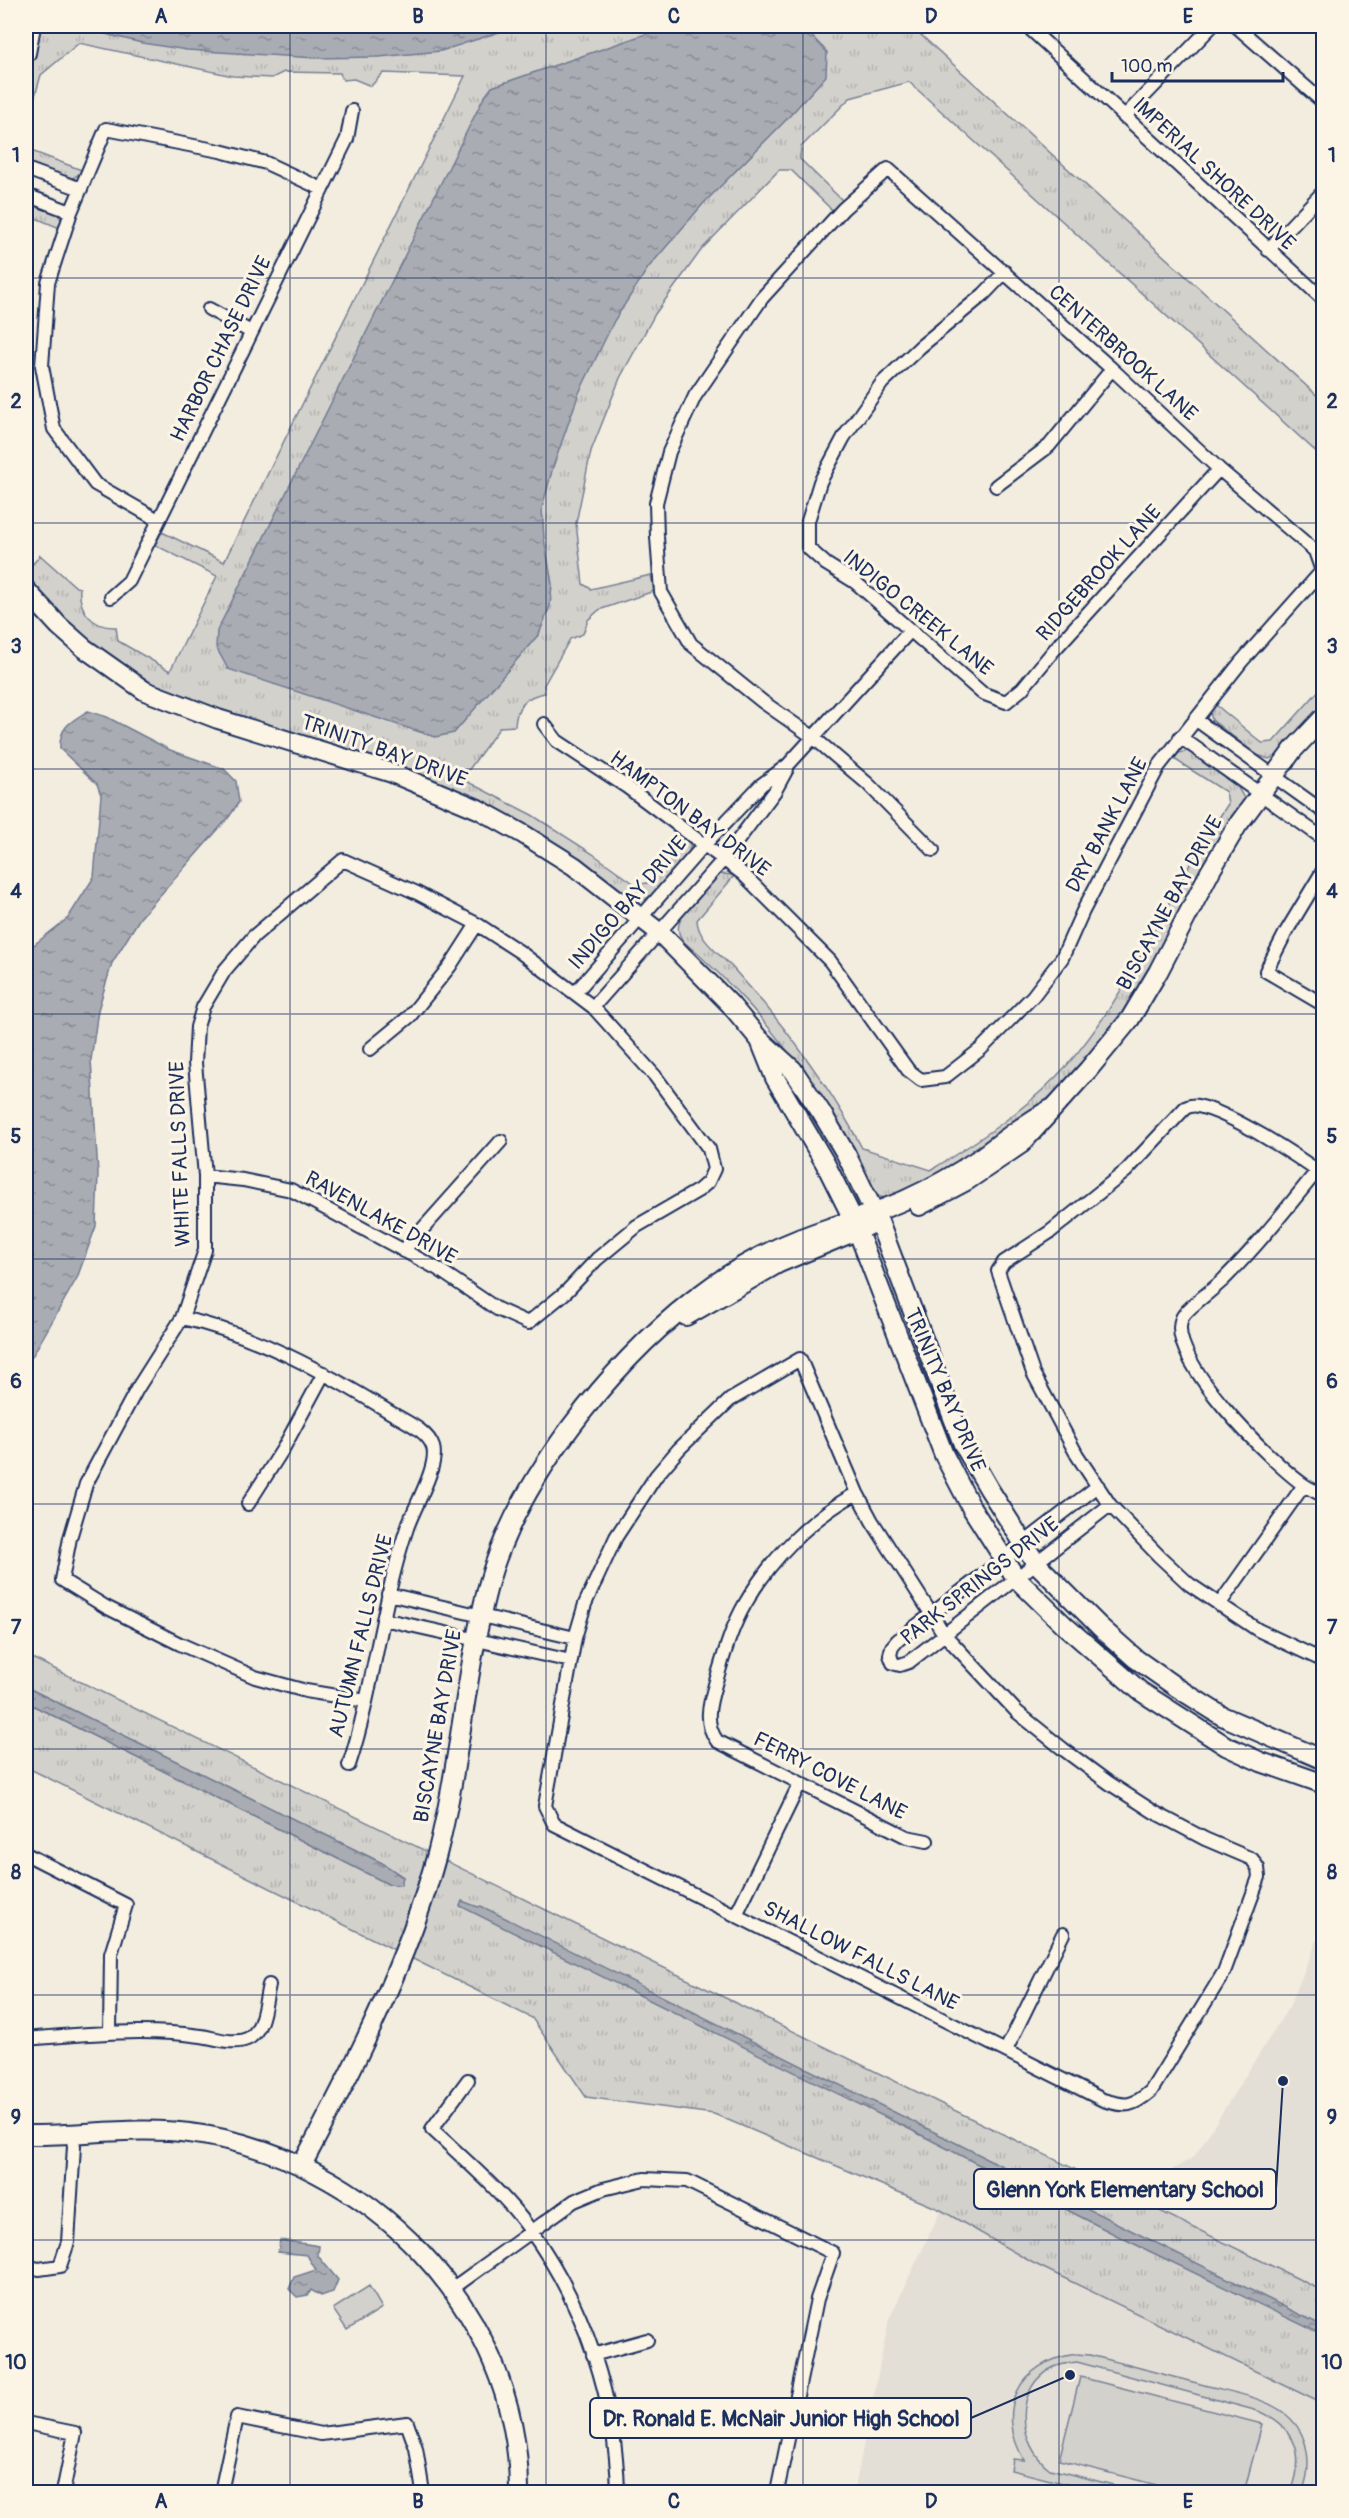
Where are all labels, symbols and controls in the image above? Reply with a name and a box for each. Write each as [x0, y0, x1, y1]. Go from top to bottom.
text: A [155, 4, 168, 29]
text: B [412, 4, 424, 29]
text: C [668, 4, 680, 29]
text: D [925, 4, 938, 29]
text: E [1183, 4, 1194, 29]
scale bar [1112, 45, 1283, 83]
text: 100 m [1121, 55, 1173, 78]
street label: IMPERIAL SHORE DRIVE [1127, 92, 1301, 257]
text: 1 [12, 143, 20, 168]
text: 1 [1328, 143, 1336, 168]
street label: HARBOR CHASE DRIVE [164, 252, 278, 446]
street label: CENTERBROOK LANE [1043, 279, 1203, 427]
text: 2 [10, 389, 22, 414]
text: 2 [1326, 389, 1338, 414]
street label: RIDGEBROOK LANE [1031, 499, 1168, 647]
street label: INDIGO CREEK LANE [837, 544, 999, 682]
text: 3 [10, 634, 22, 659]
text: 3 [1326, 634, 1338, 659]
street label: TRINITY BAY DRIVE [297, 708, 471, 794]
street label: HAMPTON BAY DRIVE [604, 745, 776, 883]
street label: DRY BANK LANE [1060, 753, 1154, 897]
street label: BISCAYNE BAY DRIVE [1111, 811, 1229, 995]
street label: INDIGO BAY DRIVE [563, 831, 693, 975]
text: 4 [10, 879, 22, 904]
text: 4 [1326, 879, 1338, 904]
street label: WHITE FALLS DRIVE [163, 1061, 197, 1247]
text: 5 [11, 1124, 22, 1149]
text: 5 [1327, 1124, 1338, 1149]
street label: RAVENLAKE DRIVE [300, 1165, 462, 1271]
street label: TRINITY BAY DRIVE [898, 1304, 992, 1476]
text: 6 [10, 1369, 22, 1394]
text: 6 [1326, 1369, 1338, 1394]
street label: PARK SPRINGS DRIVE [895, 1511, 1065, 1651]
street label: AUTUMN FALLS DRIVE [323, 1532, 399, 1740]
text: 7 [11, 1615, 22, 1640]
text: 7 [1327, 1615, 1338, 1640]
street label: BISCAYNE BAY DRIVE [408, 1627, 468, 1825]
street label: FERRY COVE LANE [749, 1726, 911, 1826]
text: 8 [11, 1860, 21, 1885]
text: 8 [1327, 1860, 1337, 1885]
street label: SHALLOW FALLS LANE [759, 1895, 963, 2017]
text: 9 [11, 2105, 21, 2130]
text: 9 [1327, 2105, 1337, 2130]
callout: Glenn York Elementary School [974, 2169, 1276, 2209]
text: Glenn York Elementary School [986, 2176, 1264, 2204]
text: 10 [5, 2350, 27, 2375]
text: 10 [1321, 2350, 1343, 2375]
callout: Dr. Ronald E. McNair Junior High School [590, 2398, 971, 2438]
text: Dr. Ronald E. McNair Junior High School [602, 2405, 960, 2433]
text: A [155, 2489, 168, 2514]
text: B [412, 2489, 424, 2514]
text: C [668, 2489, 680, 2514]
text: D [925, 2489, 938, 2514]
text: E [1183, 2489, 1194, 2514]

